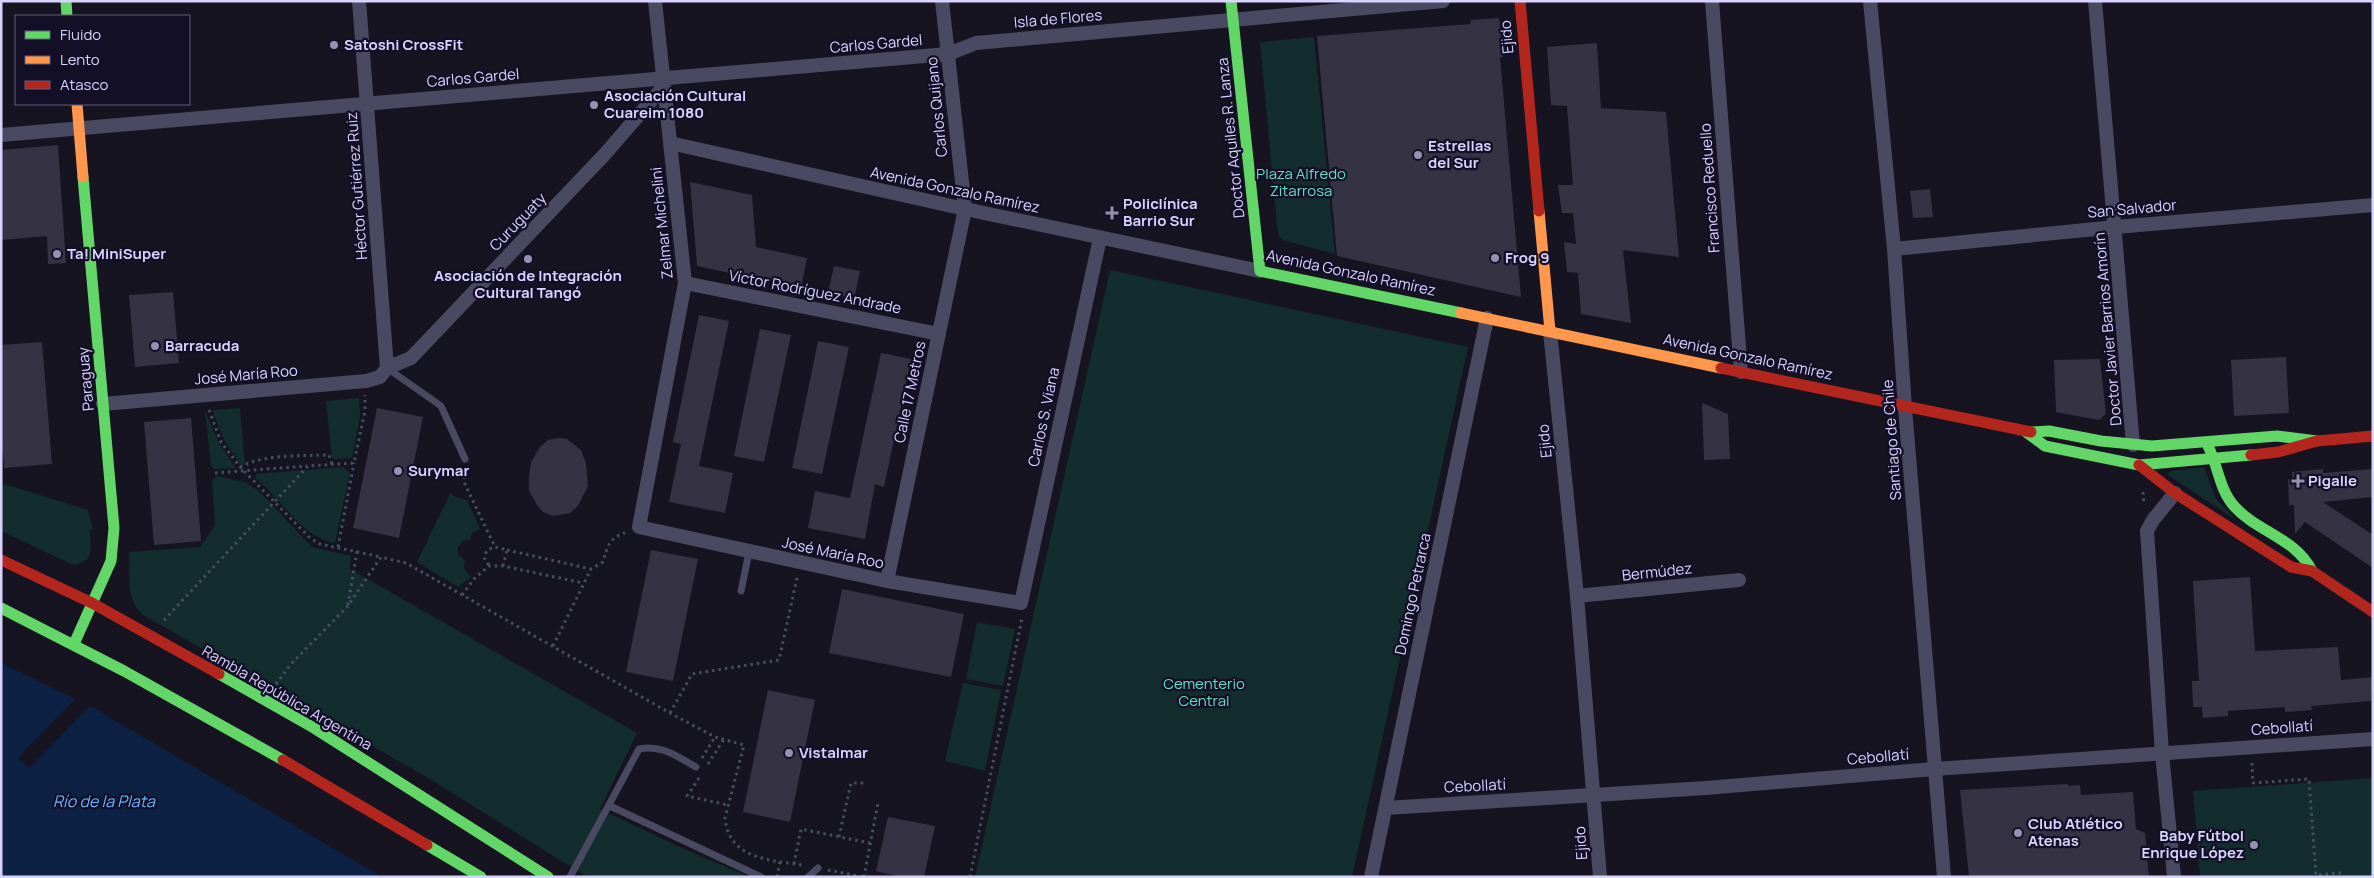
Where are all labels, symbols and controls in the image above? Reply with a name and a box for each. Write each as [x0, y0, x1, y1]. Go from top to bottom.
street label: Isla de Flores [1013, 4, 1103, 33]
legend [15, 15, 190, 105]
street label: Ejido [1495, 19, 1518, 55]
text: Fluido [60, 24, 101, 45]
street label: Carlos Gardel [829, 29, 923, 58]
place label: Satoshi CrossFit [344, 34, 463, 55]
marker: Satoshi CrossFit [328, 39, 340, 51]
text: Lento [60, 49, 100, 70]
street label: Carlos Quijano [921, 56, 952, 158]
street label: Doctor Aquiles R. Lanza [1212, 57, 1249, 219]
street label: Carlos Gardel [426, 63, 520, 92]
text: Atasco [60, 74, 108, 95]
place label: Asociación Cultural Cuareim 1080 [604, 85, 746, 123]
marker: Asociación Cultural Cuareim 1080 [588, 99, 600, 111]
street label: Héctor Gutiérrez Ruiz [341, 111, 372, 261]
street label: Francisco Reduello [1694, 122, 1725, 254]
place label: Estrellas del Sur [1428, 135, 1491, 173]
marker: Estrellas del Sur [1412, 149, 1424, 161]
street label: Avenida Gonzalo Ramírez [868, 161, 1042, 218]
park label: Plaza Alfredo Zitarrosa [1256, 163, 1346, 201]
street label: Zelmar Michelini [645, 166, 678, 280]
street label: Curuguaty [484, 188, 551, 255]
place label: Policlínica Barrio Sur [1123, 193, 1198, 231]
street label: San Salvador [2087, 194, 2178, 223]
marker: Policlínica Barrio Sur [1105, 206, 1119, 220]
street label: Doctor Javier Barrios Amorín [2089, 231, 2126, 427]
place label: Ta! MiniSuper [67, 243, 166, 264]
street label: Avenida Gonzalo Ramírez [1264, 244, 1438, 301]
place label: Frog 9 [1505, 247, 1550, 268]
marker: Ta! MiniSuper [51, 248, 63, 260]
marker: Frog 9 [1489, 252, 1501, 264]
marker: Asociación de Integración Cultural Tangó [522, 253, 534, 265]
street label: Víctor Rodríguez Andrade [727, 264, 903, 319]
place label: Asociación de Integración Cultural Tangó [434, 265, 622, 303]
street label: Avenida Gonzalo Ramírez [1661, 328, 1835, 385]
place label: Barracuda [165, 335, 239, 356]
street label: Calle 17 Metros [888, 339, 931, 445]
marker: Barracuda [149, 340, 161, 352]
street label: Paraguay [72, 346, 99, 412]
street label: José María Roo [193, 360, 299, 389]
street label: Carlos S. Viana [1023, 365, 1064, 469]
street label: Santiago de Chile [1877, 379, 1906, 501]
street label: Ejido [1532, 423, 1557, 459]
place label: Surymar [408, 460, 469, 481]
marker: Surymar [392, 465, 404, 477]
place label: Pigalle [2308, 470, 2357, 491]
marker: Pigalle [2292, 475, 2304, 487]
street label: José María Roo [780, 531, 886, 574]
street label: Domingo Petrarca [1389, 531, 1436, 657]
street label: Bermúdez [1621, 557, 1693, 586]
street label: Rambla República Argentina [198, 640, 376, 755]
park label: Cementerio Central [1163, 673, 1245, 711]
street label: Cebollatí [2250, 715, 2314, 740]
place label: Vistalmar [799, 742, 868, 763]
street label: Cebollatí [1846, 743, 1910, 770]
marker: Vistalmar [783, 747, 795, 759]
street label: Cebollatí [1443, 773, 1507, 798]
water label: Río de la Plata [53, 790, 156, 812]
place label: Club Atlético Atenas [2028, 813, 2123, 851]
street label: Ejido [1569, 825, 1592, 861]
place label: Baby Fútbol Enrique López [2141, 825, 2244, 863]
marker: Club Atlético Atenas [2012, 827, 2024, 839]
marker: Baby Fútbol Enrique López [2248, 839, 2260, 851]

